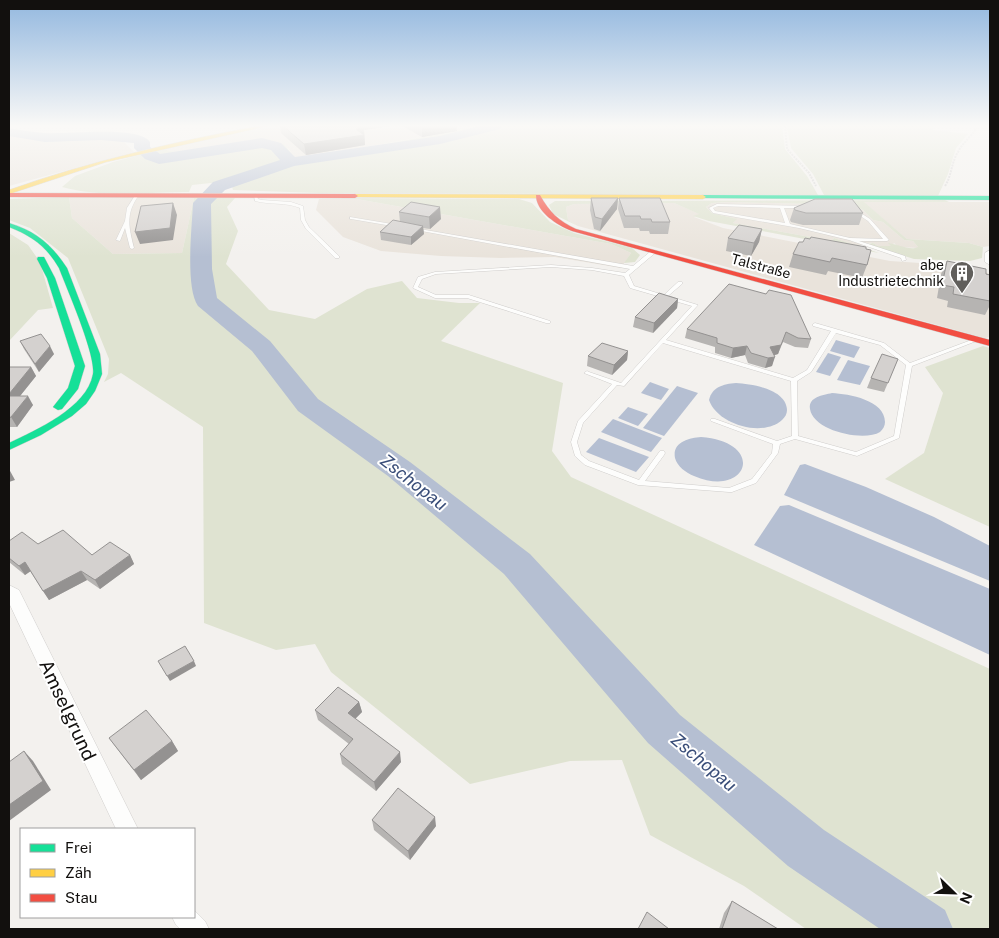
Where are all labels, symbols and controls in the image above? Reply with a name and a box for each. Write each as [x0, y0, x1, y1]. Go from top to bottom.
street label: Talstraße [730, 250, 792, 282]
place label: abe Industrietechnik [838, 257, 944, 289]
building icon: abe Industrietechnik [949, 260, 975, 294]
water label: Zschopau [376, 449, 452, 515]
street label: Amselgrund [35, 656, 101, 764]
water label: Zschopau [667, 729, 741, 795]
legend [20, 828, 195, 918]
text: Frei [65, 839, 92, 856]
text: Zäh [65, 864, 92, 881]
north arrow [929, 868, 979, 918]
text: Stau [65, 889, 98, 906]
text: N [956, 890, 975, 906]

